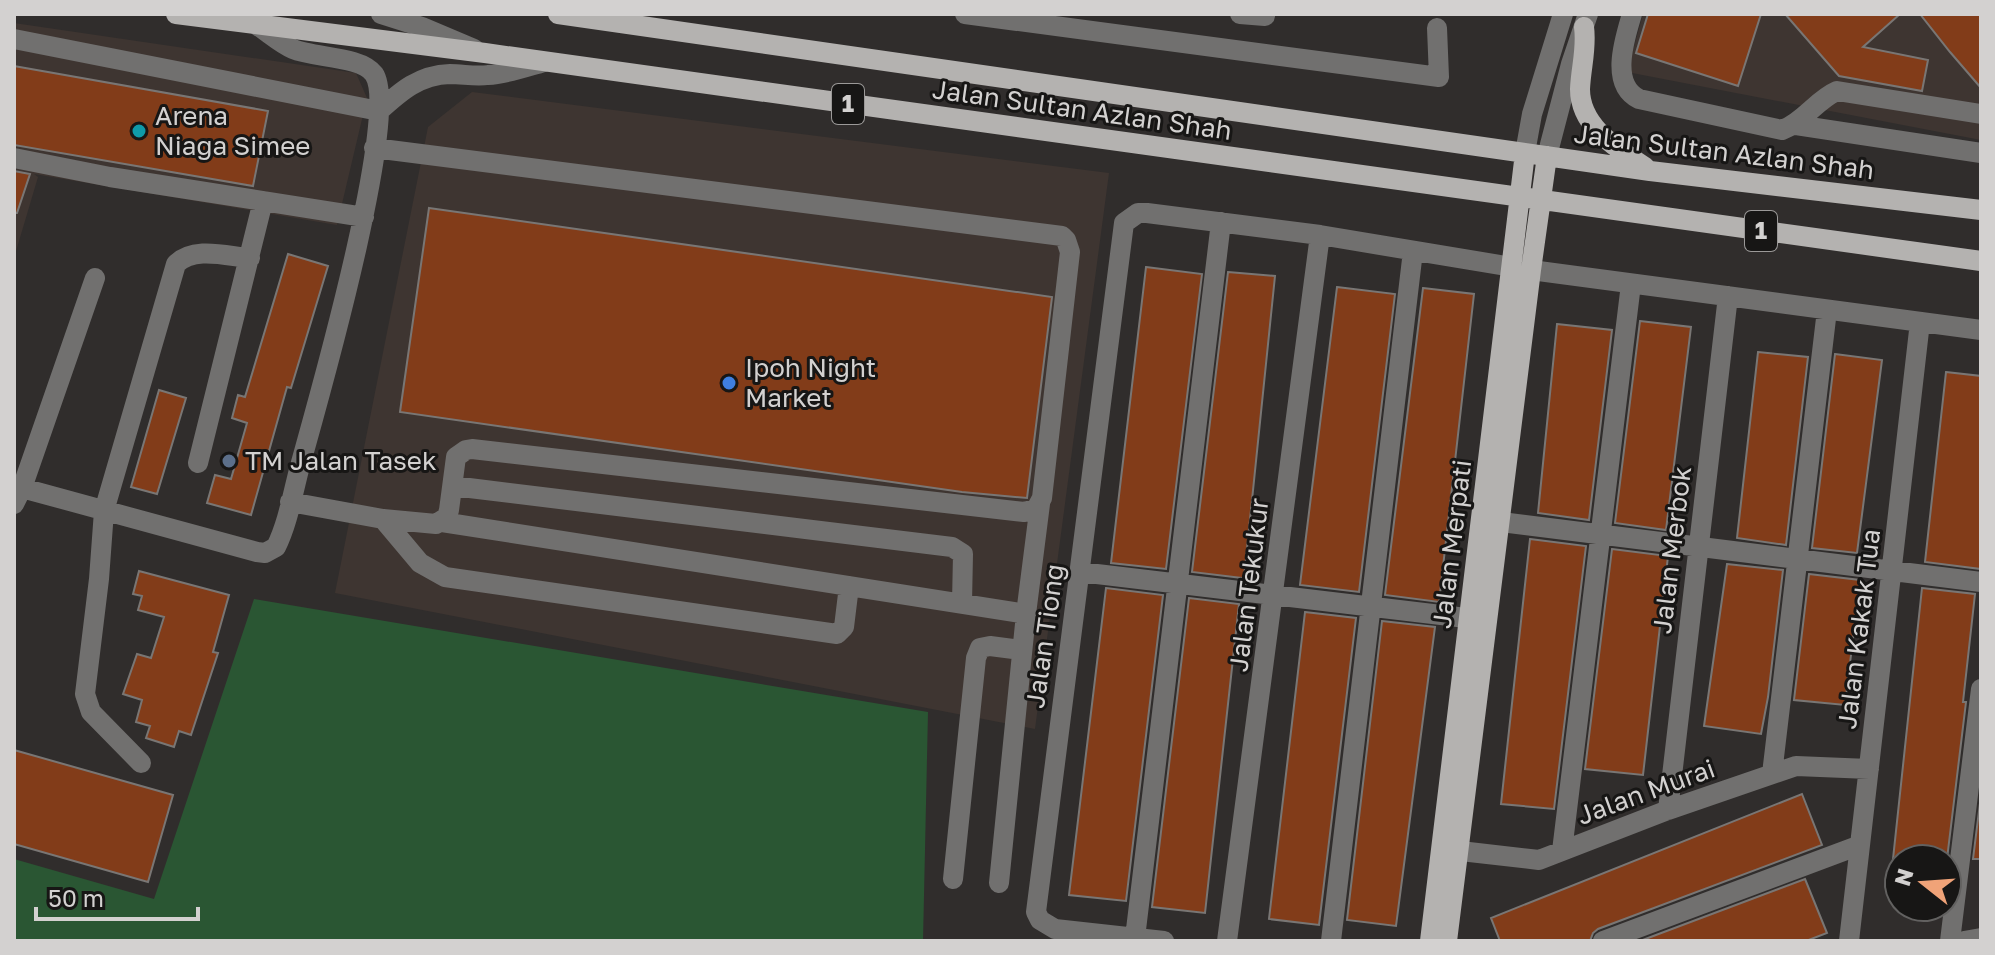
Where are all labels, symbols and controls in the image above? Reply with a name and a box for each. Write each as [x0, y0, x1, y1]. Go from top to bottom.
street label: Jalan Sultan Azlan Shah [930, 73, 1234, 146]
road number: 1 [832, 84, 864, 124]
place label: Arena Niaga Simee [155, 100, 310, 161]
street label: Jalan Sultan Azlan Shah [1572, 118, 1876, 185]
marker: Arena Niaga Simee [130, 122, 148, 140]
road number: 1 [1745, 211, 1777, 251]
place label: Ipoh Night Market [745, 352, 876, 413]
marker: Ipoh Night Market [720, 374, 738, 392]
place label: TM Jalan Tasek [245, 445, 437, 476]
marker: TM Jalan Tasek [220, 452, 238, 470]
street label: Jalan Merpati [1426, 458, 1477, 630]
street label: Jalan Merbok [1646, 464, 1697, 635]
street label: Jalan Tekukur [1222, 496, 1275, 673]
street label: Jalan Kakak Tua [1831, 527, 1886, 731]
street label: Jalan Tiong [1019, 562, 1070, 710]
street label: Jalan Murai [1573, 752, 1719, 831]
north arrow [1883, 843, 1963, 923]
text: N [1888, 865, 1919, 889]
scale bar [36, 871, 198, 921]
text: 50 m [48, 883, 104, 912]

